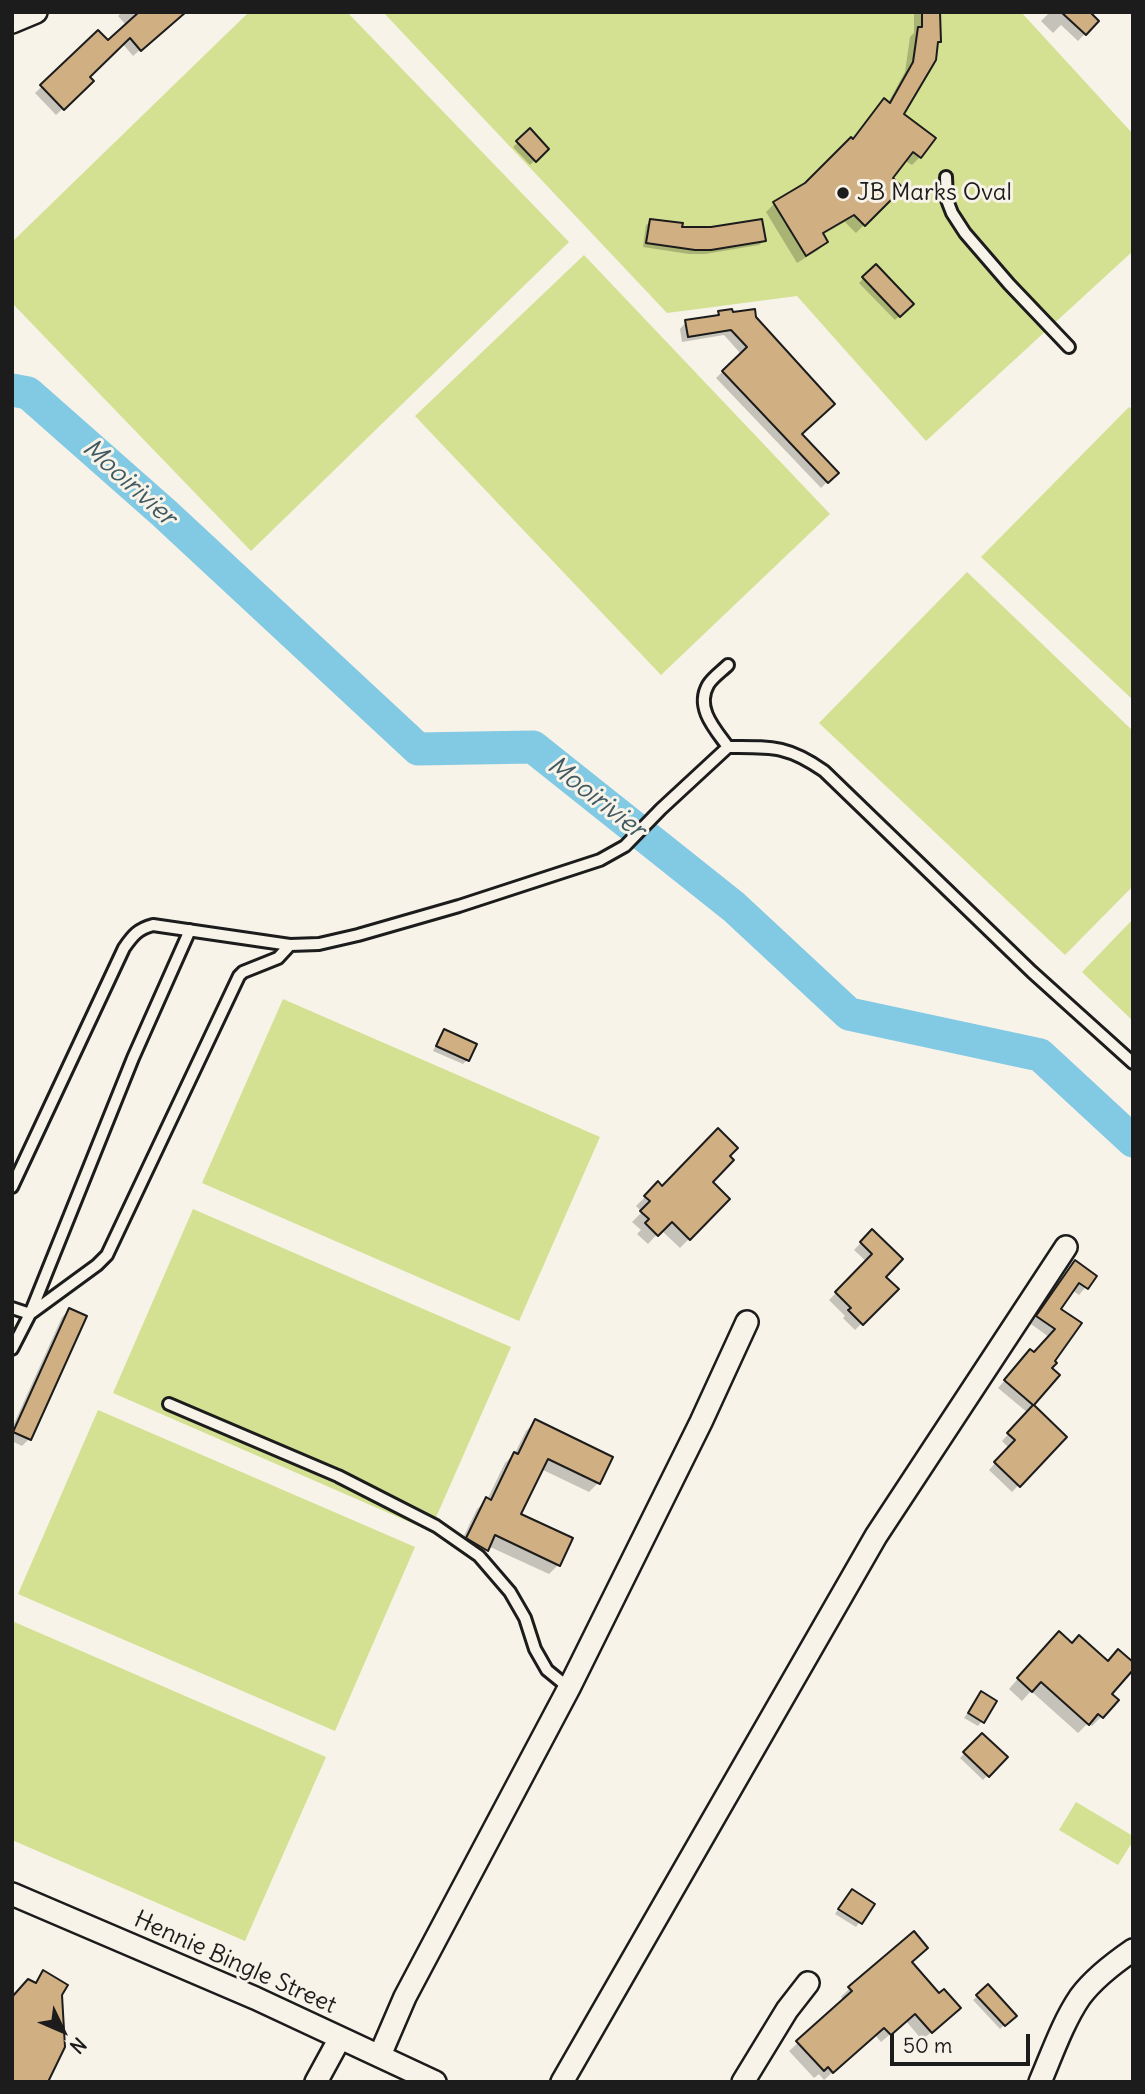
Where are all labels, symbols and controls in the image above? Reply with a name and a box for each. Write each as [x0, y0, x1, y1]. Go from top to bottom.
place label: JB Marks Oval [857, 179, 1012, 207]
marker: JB Marks Oval [835, 185, 851, 201]
water label: Mooirivier [76, 433, 182, 533]
water label: Mooirivier [541, 750, 651, 846]
street label: Hennie Bingle Street [129, 1905, 341, 2021]
north arrow [28, 1996, 98, 2066]
scale bar [893, 2021, 1033, 2064]
text: 50 m [903, 2032, 952, 2059]
text: N [65, 2033, 91, 2059]

